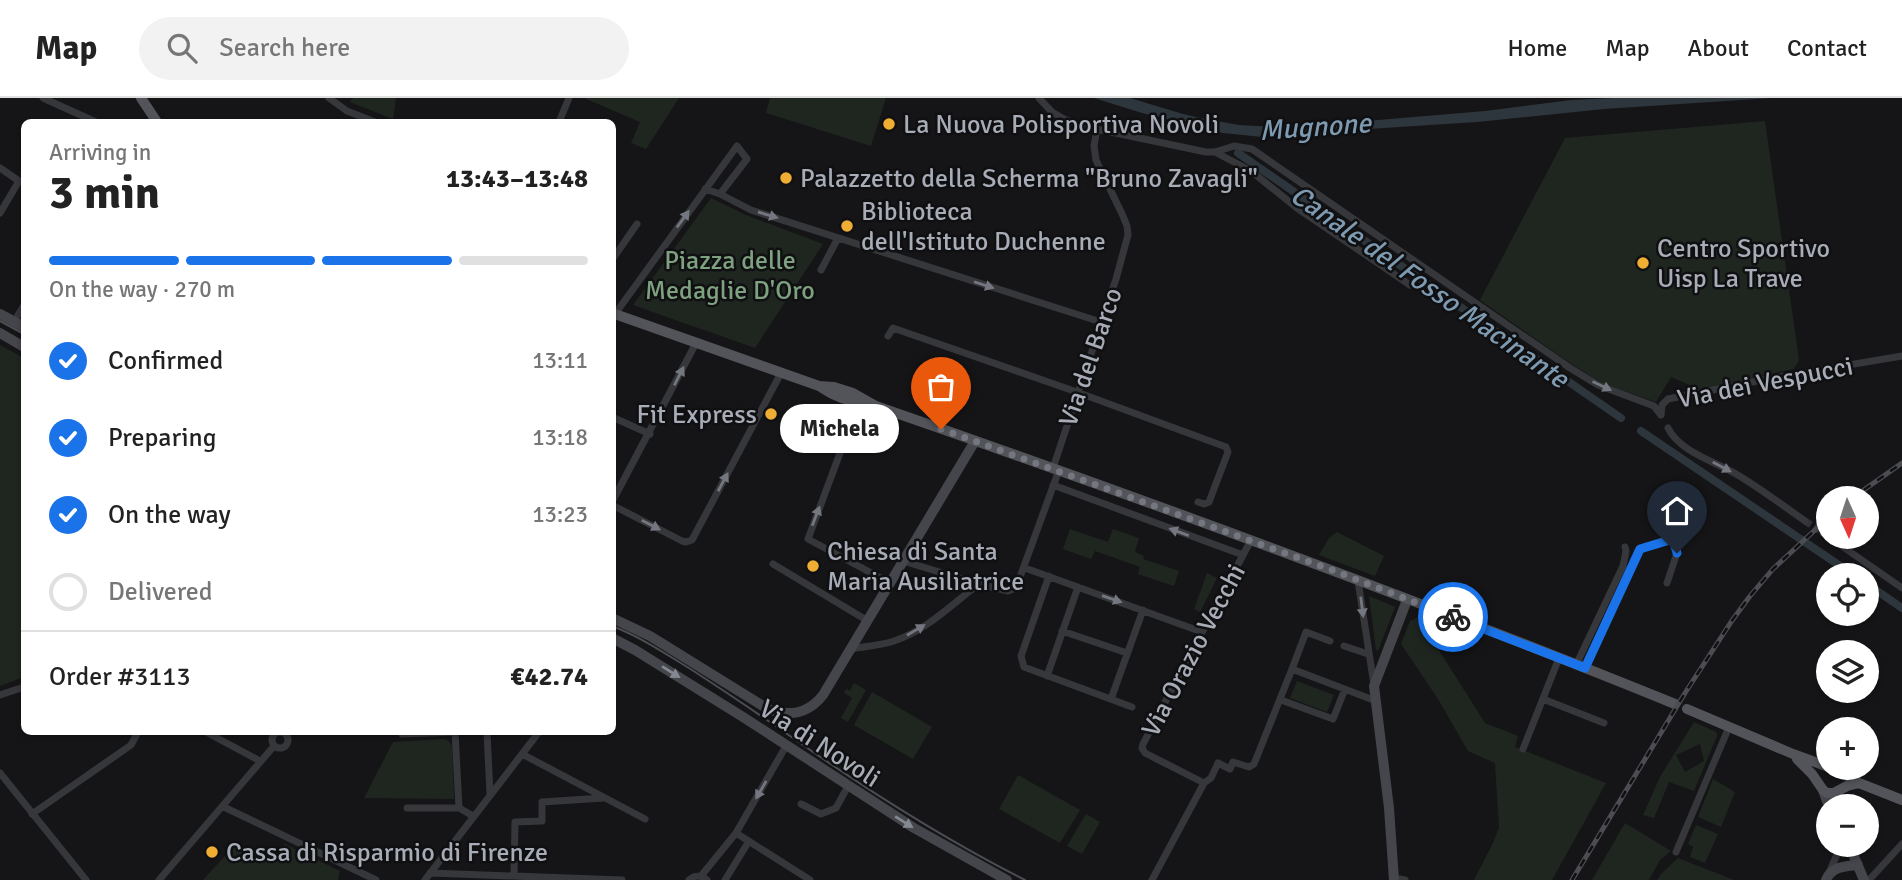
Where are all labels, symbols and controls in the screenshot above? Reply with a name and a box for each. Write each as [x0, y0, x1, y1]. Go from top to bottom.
search box [139, 17, 629, 80]
text: Map [35, 28, 97, 69]
icon: search [163, 29, 201, 67]
text: Search here [219, 32, 350, 64]
text: Home [1507, 33, 1567, 63]
text: Map [1605, 33, 1650, 63]
text: About [1688, 33, 1749, 63]
text: Contact [1787, 33, 1867, 63]
water label: Mugnone [1258, 106, 1374, 148]
place label: La Nuova Polisportiva Novoli [903, 109, 1219, 141]
marker: La Nuova Polisportiva Novoli [881, 116, 897, 132]
text: Arriving in [49, 138, 151, 167]
text: 13:43–13:48 [446, 163, 588, 195]
place label: Palazzetto della Scherma "Bruno Zavagli" [800, 163, 1258, 195]
text: 3 min [49, 165, 160, 221]
marker: Palazzetto della Scherma "Bruno Zavagli" [778, 170, 794, 186]
water label: Canale del Fosso Macinante [1284, 178, 1577, 397]
place label: Biblioteca dell'Istituto Duchenne [861, 196, 1106, 258]
one-way arrow [676, 210, 690, 228]
one-way arrow [757, 211, 778, 221]
marker: Biblioteca dell'Istituto Duchenne [839, 218, 855, 234]
place label: Centro Sportivo Uisp La Trave [1657, 233, 1830, 295]
park label: Piazza delle Medaglie D'Oro [645, 245, 815, 307]
marker: Centro Sportivo Uisp La Trave [1635, 255, 1651, 271]
text: On the way · 270 m [49, 275, 235, 304]
one-way arrow [974, 280, 995, 290]
street label: Via del Barco [1052, 284, 1130, 431]
icon: check [49, 342, 87, 380]
text: Confirmed [108, 345, 223, 377]
text: 13:11 [532, 346, 588, 375]
street label: Via dei Vespucci [1675, 350, 1856, 416]
pin [911, 357, 971, 429]
one-way arrow [673, 366, 685, 386]
icon: bag [922, 368, 960, 406]
one-way arrow [1591, 381, 1612, 392]
place label: Fit Express [636, 399, 757, 431]
callout: Michela [780, 404, 899, 454]
marker: Fit Express [763, 406, 779, 422]
text: Michela [800, 414, 879, 443]
icon: check [49, 419, 87, 457]
text: Preparing [108, 422, 216, 454]
text: 13:18 [532, 423, 588, 452]
one-way arrow [1713, 460, 1733, 472]
one-way arrow [717, 472, 729, 492]
pin [1647, 481, 1707, 553]
north arrow [1816, 486, 1880, 550]
map controls [1816, 486, 1879, 857]
icon: home [1658, 492, 1696, 530]
icon: check [49, 496, 87, 534]
text: On the way [108, 499, 231, 531]
text: 13:23 [532, 500, 588, 529]
one-way arrow [811, 506, 822, 527]
one-way arrow [641, 520, 661, 531]
one-way arrow [1169, 526, 1190, 537]
place label: Chiesa di Santa Maria Ausiliatrice [827, 536, 1024, 598]
marker: Chiesa di Santa Maria Ausiliatrice [805, 558, 821, 574]
street label: Via Orazio Vecchi [1135, 559, 1253, 742]
button: locate [1816, 563, 1879, 626]
text: Delivered [108, 576, 213, 608]
courier [1418, 582, 1488, 652]
one-way arrow [1101, 594, 1122, 605]
one-way arrow [1356, 596, 1367, 618]
icon: bike [1434, 598, 1472, 636]
one-way arrow [906, 624, 925, 636]
button: layers [1816, 640, 1879, 703]
text: Order #3113 [49, 661, 190, 693]
text: €42.74 [510, 661, 588, 693]
one-way arrow [662, 666, 681, 679]
street label: Via di Novoli [753, 693, 886, 795]
button: + [1816, 717, 1879, 780]
one-way arrow [755, 780, 768, 799]
button: − [1816, 794, 1879, 857]
one-way arrow [894, 815, 914, 828]
place label: Cassa di Risparmio di Firenze [226, 837, 548, 869]
marker: Cassa di Risparmio di Firenze [204, 844, 220, 860]

